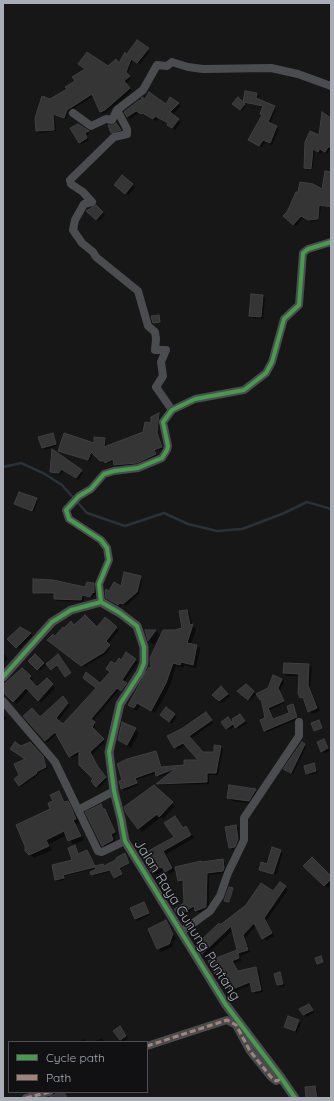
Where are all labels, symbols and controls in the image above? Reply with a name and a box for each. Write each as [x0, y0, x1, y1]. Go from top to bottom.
street label: Jalan Raya Gunung Puntang [130, 836, 244, 1004]
legend [8, 1041, 148, 1093]
text: Cycle path [46, 1050, 105, 1065]
text: Path [46, 1070, 71, 1085]

